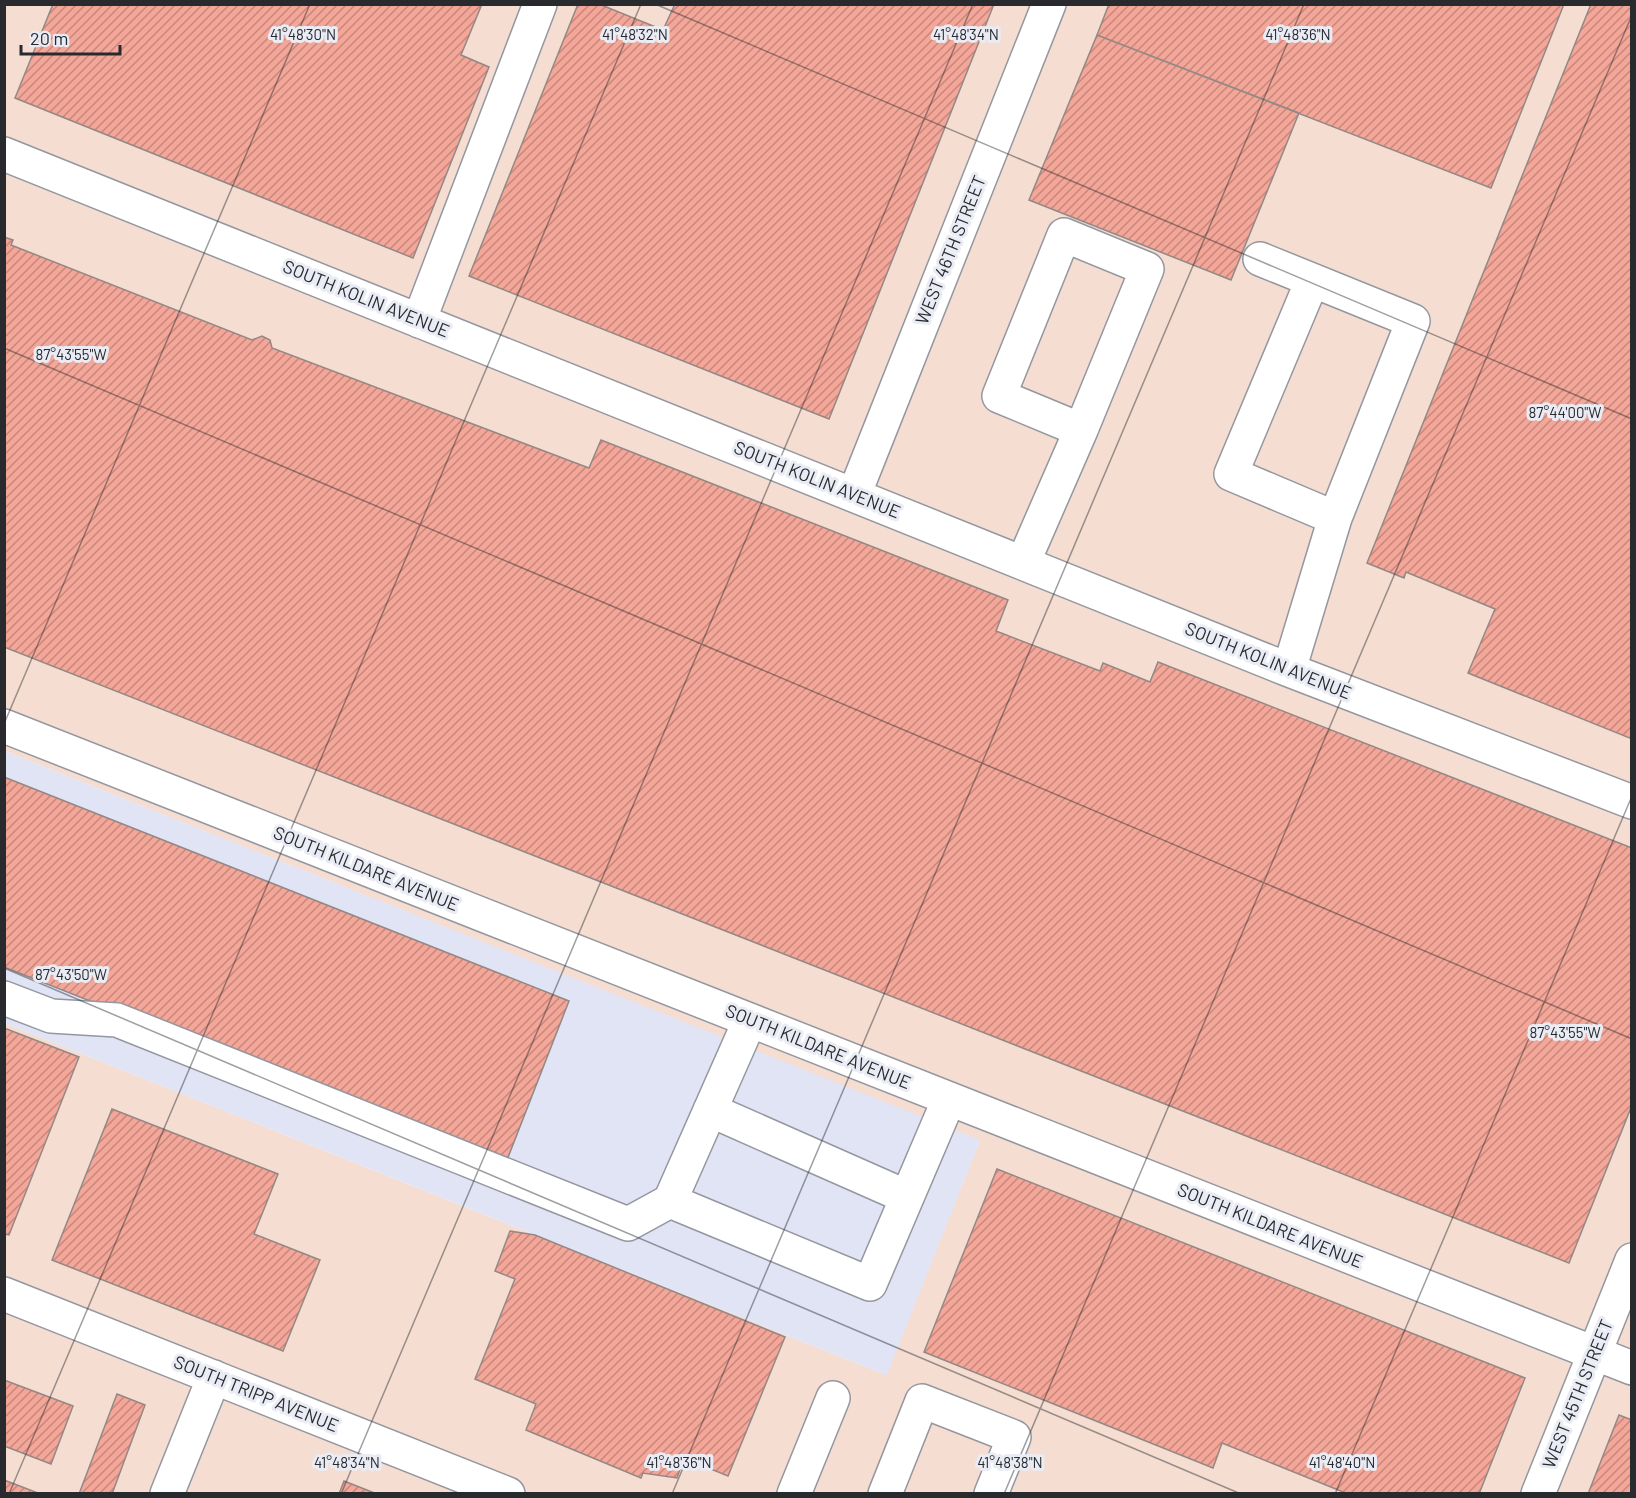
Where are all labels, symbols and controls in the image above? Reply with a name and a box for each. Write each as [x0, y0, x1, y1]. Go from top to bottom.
scale bar [21, 18, 120, 56]
text: 41°48'30"N [270, 25, 336, 43]
text: 41°48'32"N [602, 25, 668, 43]
text: 41°48'34"N [933, 25, 999, 43]
text: 41°48'36"N [1265, 25, 1331, 43]
text: 20 m [30, 27, 68, 49]
street label: WEST 46TH STREET [910, 172, 990, 327]
street label: SOUTH KOLIN AVENUE [280, 255, 453, 342]
text: 87°43'55"W [35, 345, 107, 363]
text: 87°44'00"W [1529, 403, 1601, 421]
street label: SOUTH KOLIN AVENUE [731, 436, 904, 523]
street label: SOUTH KOLIN AVENUE [1182, 617, 1355, 704]
street label: SOUTH KILDARE AVENUE [270, 821, 462, 915]
text: 87°43'50"W [35, 965, 107, 983]
street label: SOUTH KILDARE AVENUE [722, 999, 914, 1093]
text: 87°43'55"W [1529, 1023, 1601, 1041]
street label: SOUTH KILDARE AVENUE [1174, 1178, 1366, 1272]
street label: WEST 45TH STREET [1537, 1316, 1617, 1471]
street label: SOUTH TRIPP AVENUE [171, 1350, 342, 1436]
text: 41°48'34"N [314, 1453, 380, 1471]
text: 41°48'36"N [646, 1453, 712, 1471]
text: 41°48'38"N [977, 1453, 1043, 1471]
text: 41°48'40"N [1309, 1453, 1375, 1471]

